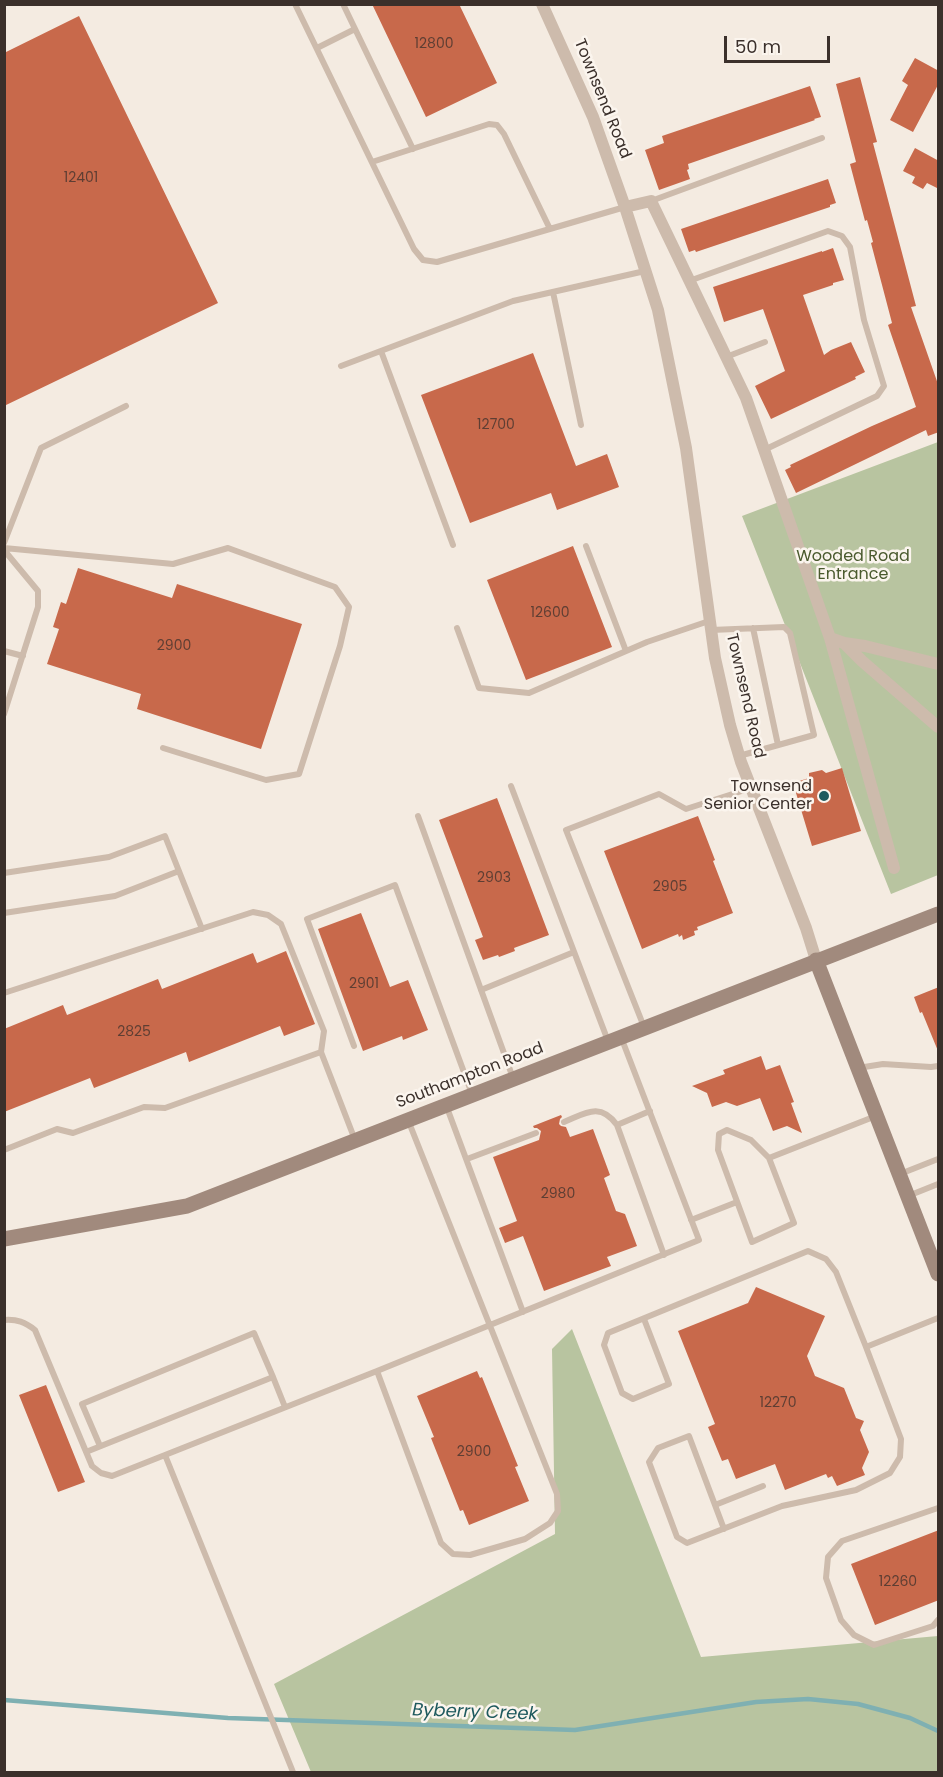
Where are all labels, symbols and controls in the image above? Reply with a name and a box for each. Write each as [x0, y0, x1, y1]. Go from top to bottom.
scale bar [727, 24, 834, 62]
text: 50 m [735, 34, 781, 59]
house number: 12800 [415, 36, 453, 52]
street label: Townsend Road [569, 36, 635, 162]
house number: 12401 [64, 170, 98, 186]
house number: 12700 [477, 417, 515, 433]
park label: Wooded Road Entrance [796, 547, 910, 585]
house number: 12600 [530, 605, 570, 621]
street label: Townsend Road [721, 632, 769, 760]
house number: 2900 [157, 638, 191, 654]
place label: Townsend Senior Center [704, 777, 812, 815]
marker: Townsend Senior Center [817, 789, 831, 803]
house number: 2903 [477, 870, 511, 886]
house number: 2905 [653, 879, 687, 895]
house number: 2901 [349, 976, 379, 992]
house number: 2825 [117, 1024, 151, 1040]
street label: Southampton Road [394, 1039, 546, 1113]
house number: 2980 [541, 1186, 575, 1202]
house number: 12270 [759, 1395, 797, 1411]
house number: 2900 [457, 1444, 491, 1460]
house number: 12260 [879, 1574, 917, 1590]
water label: Byberry Creek [412, 1700, 538, 1726]

